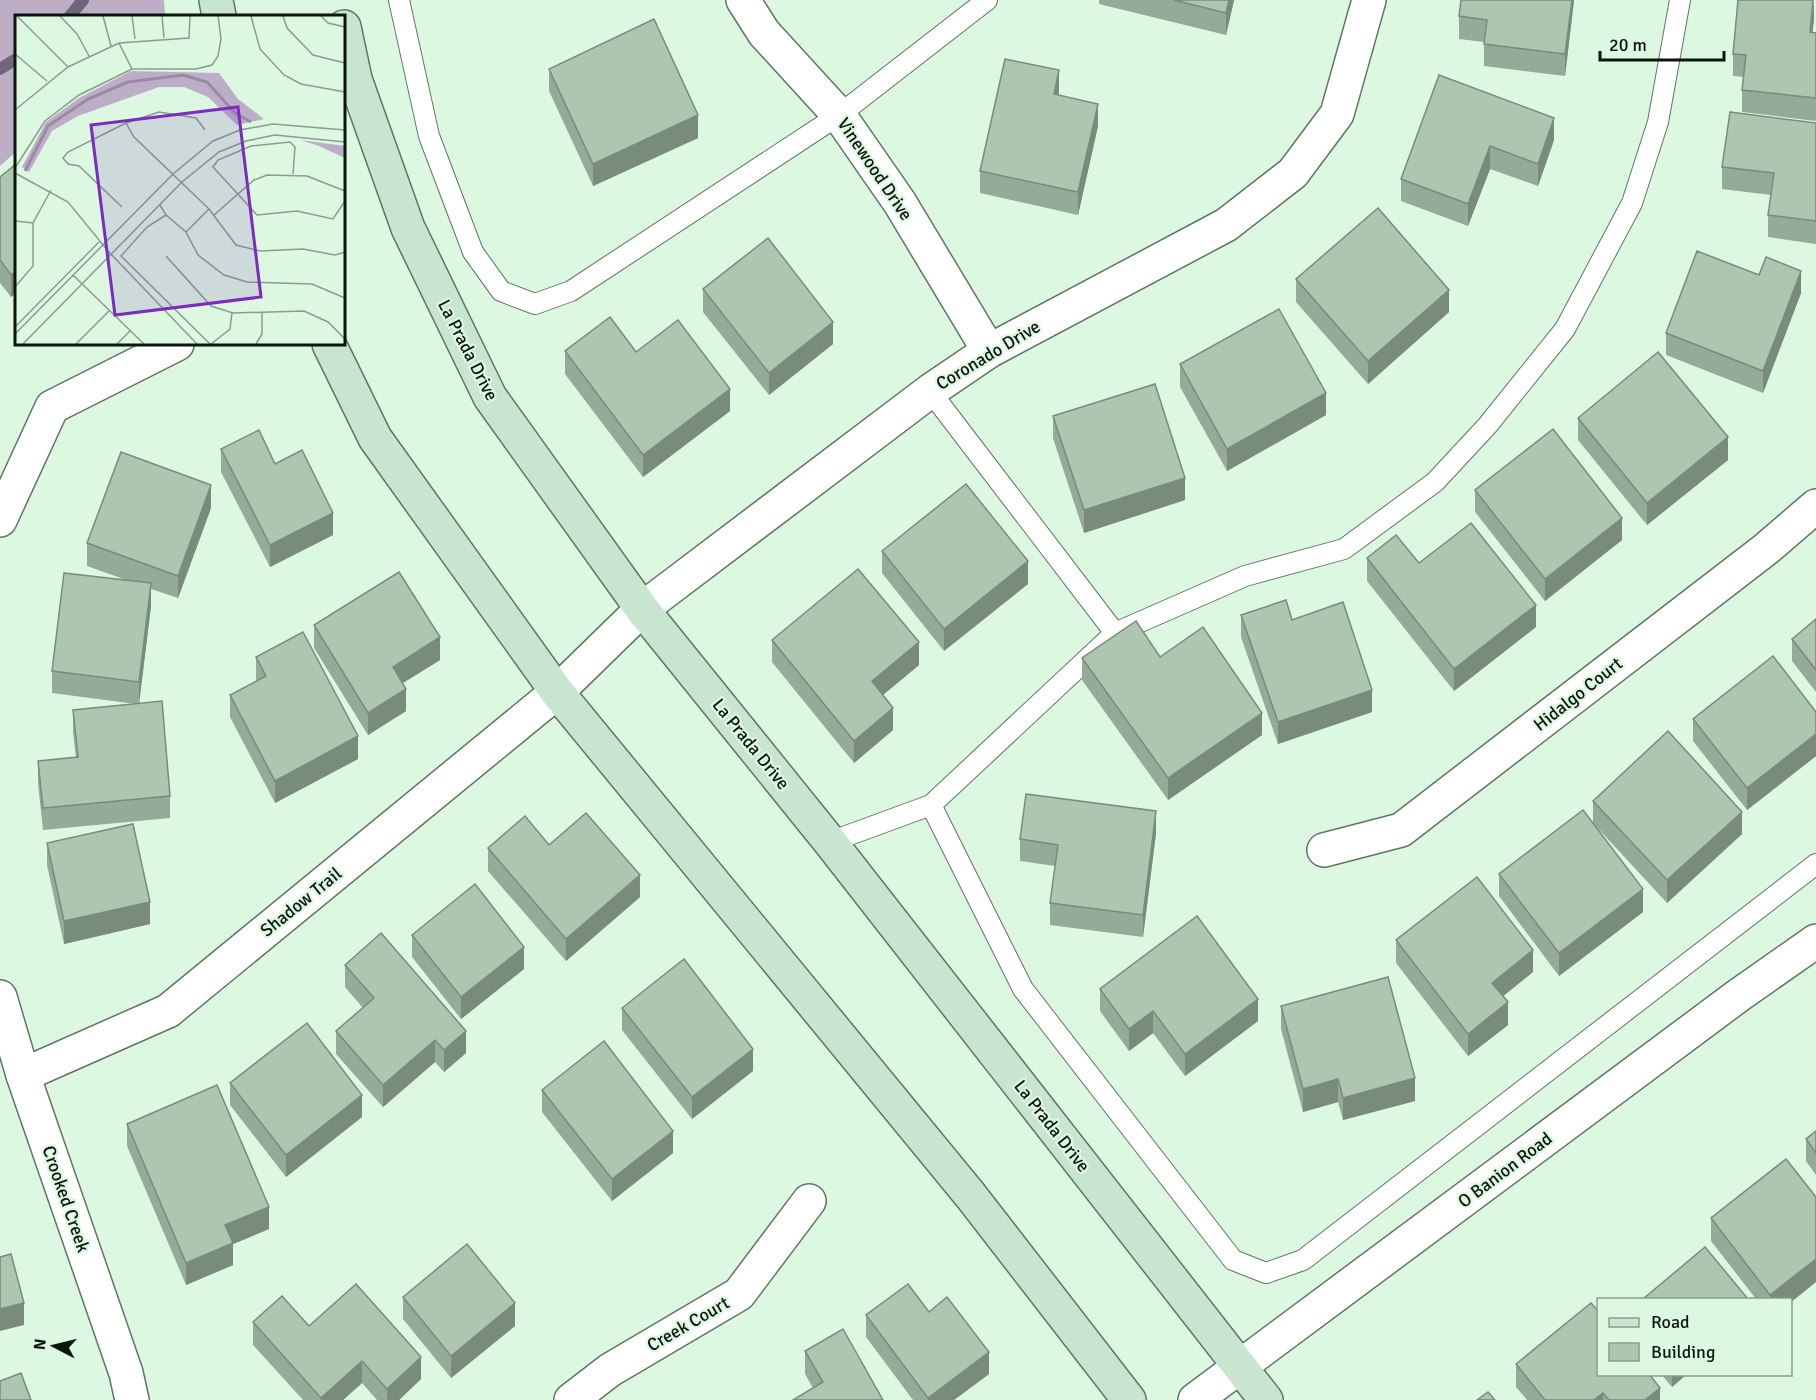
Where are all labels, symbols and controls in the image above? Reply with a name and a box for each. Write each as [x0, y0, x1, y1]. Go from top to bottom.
inset map [15, 15, 345, 345]
scale bar [1600, 24, 1724, 62]
text: 20 m [1609, 34, 1647, 56]
street label: Vinewood Drive [833, 113, 917, 225]
street label: La Prada Drive [433, 296, 503, 404]
street label: Coronado Drive [932, 315, 1044, 395]
street label: Hidalgo Court [1529, 652, 1627, 736]
street label: La Prada Drive [708, 694, 794, 794]
street label: Shadow Trail [256, 863, 346, 941]
street label: La Prada Drive [1009, 1076, 1095, 1176]
street label: O Banion Road [1454, 1127, 1556, 1213]
street label: Crooked Creek [37, 1143, 95, 1255]
street label: Creek Court [643, 1292, 733, 1356]
legend [1597, 1298, 1792, 1376]
text: Road [1651, 1311, 1690, 1333]
north arrow [24, 1316, 84, 1376]
text: N [30, 1338, 51, 1351]
text: Building [1651, 1341, 1715, 1363]

